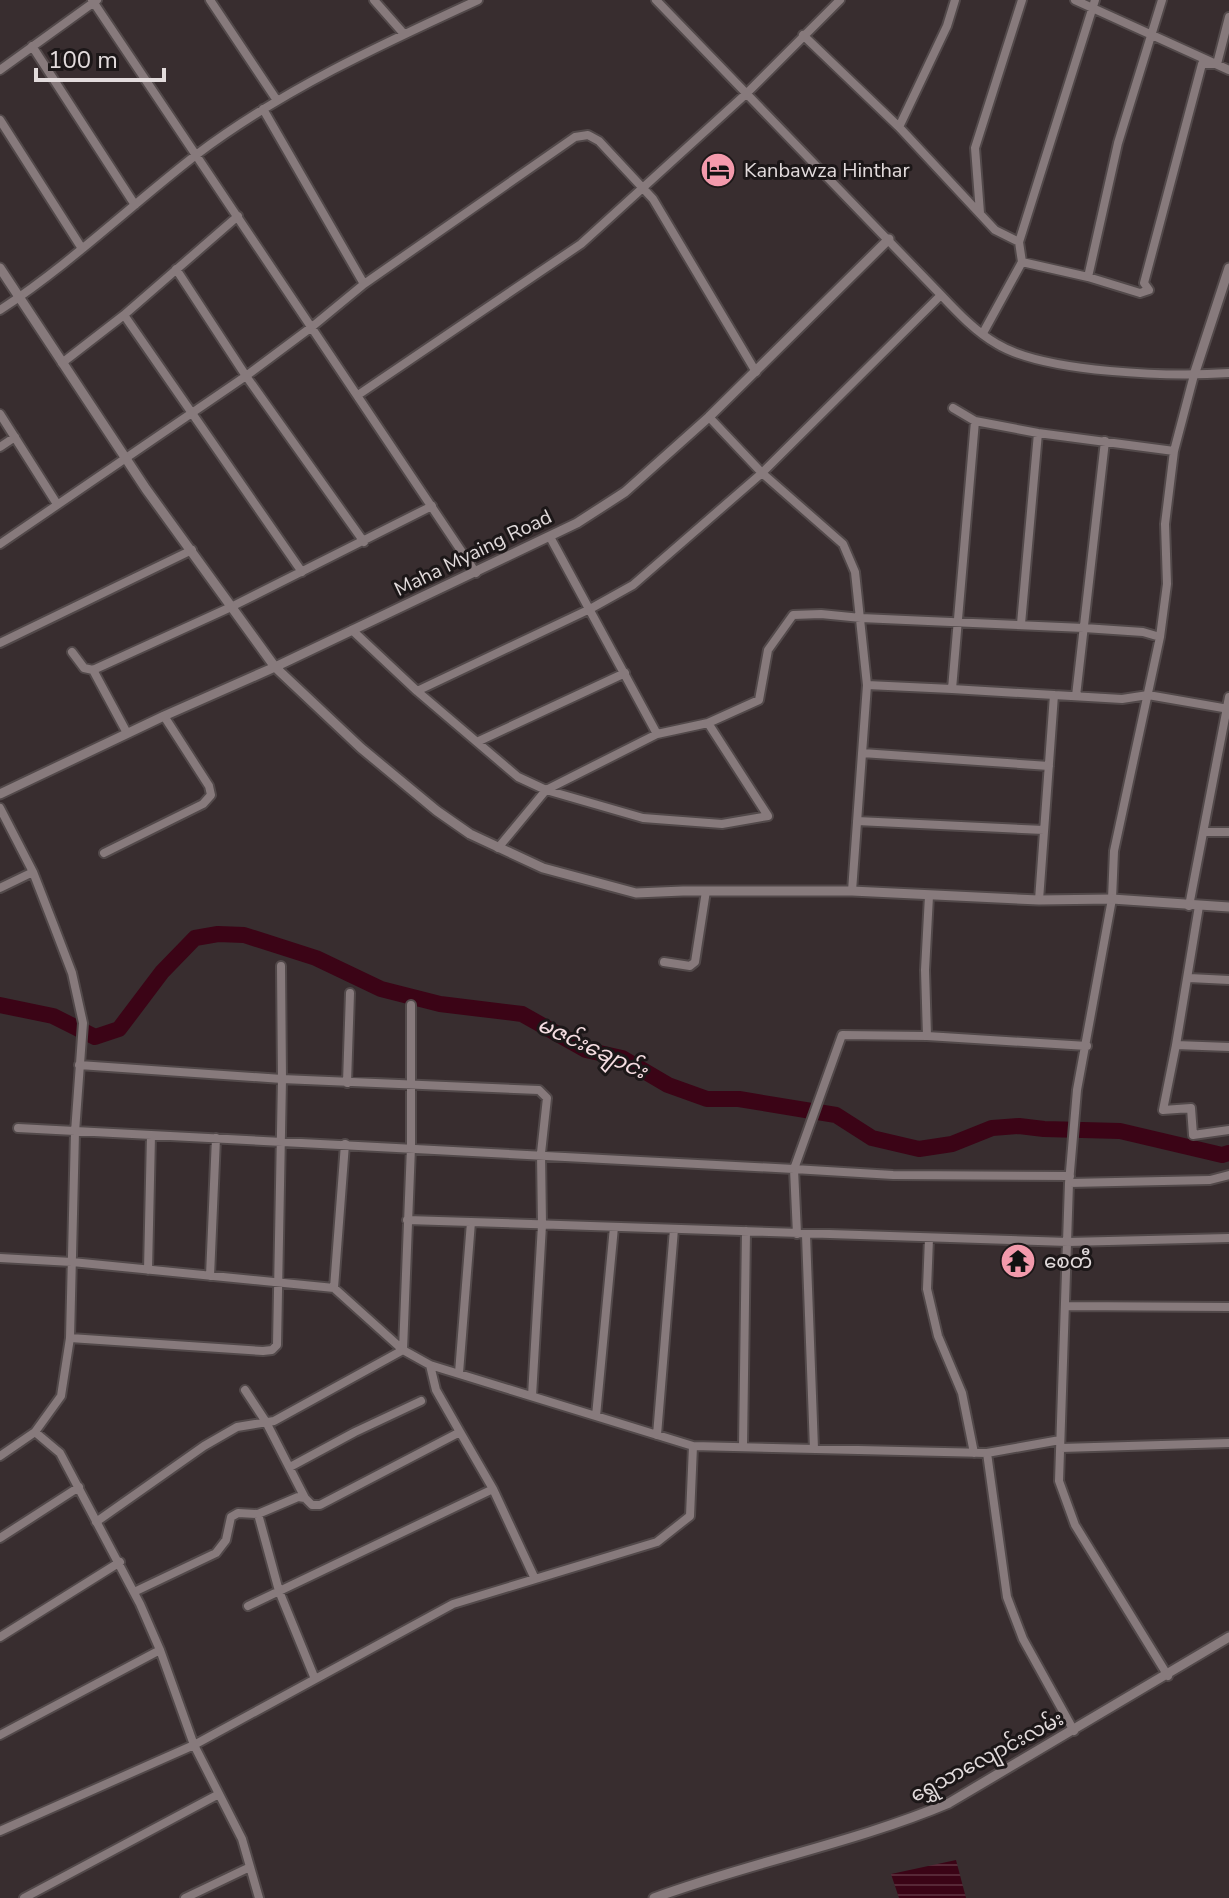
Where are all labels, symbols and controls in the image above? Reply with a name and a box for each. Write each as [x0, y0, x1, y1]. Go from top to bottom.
scale bar [36, 32, 164, 82]
text: 100 m [48, 44, 118, 76]
hotel icon: Kanbawza Hinthar [699, 151, 737, 189]
place label: Kanbawza Hinthar [744, 157, 910, 184]
street label: Maha Myaing Road [390, 503, 556, 603]
water label: မဇင်းချောင်း [531, 1009, 653, 1090]
temple icon: စေတီ [999, 1242, 1037, 1280]
place label: စေတီ [1044, 1247, 1092, 1275]
street label: ရွှေသာလျောင်းလမ်း [905, 1704, 1069, 1811]

